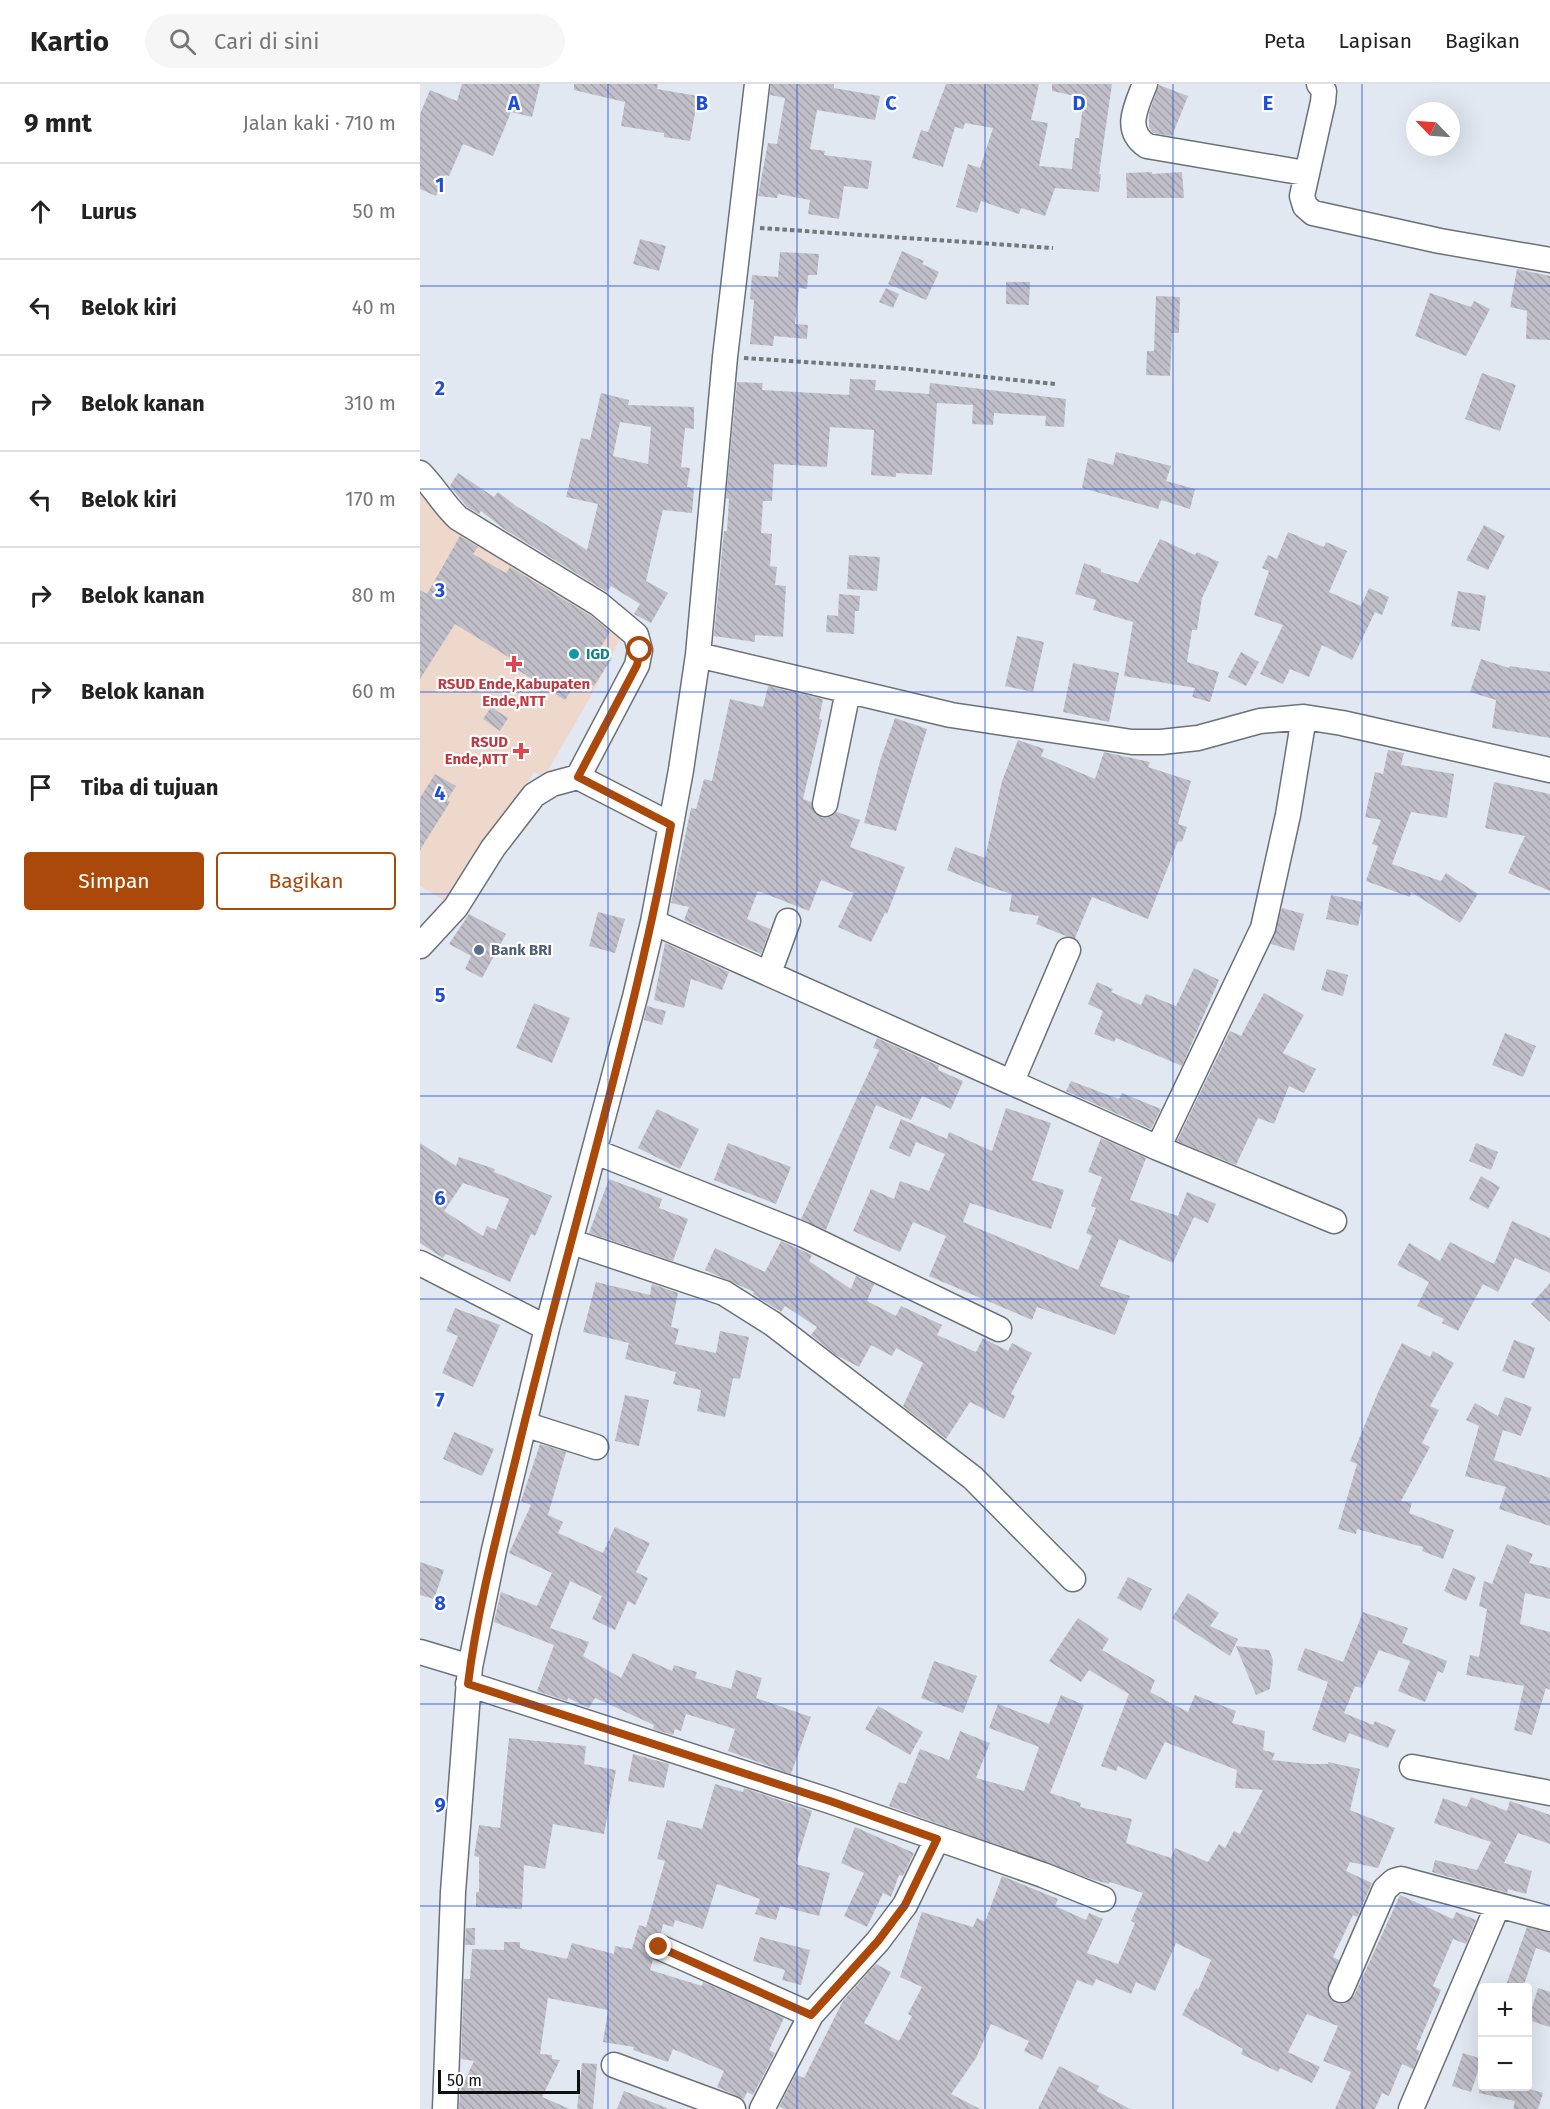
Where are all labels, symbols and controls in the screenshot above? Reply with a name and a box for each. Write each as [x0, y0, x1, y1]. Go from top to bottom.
search box [145, 14, 565, 68]
text: Kartio [30, 25, 109, 58]
icon: search [166, 25, 199, 58]
text: Cari di sini [214, 28, 319, 55]
text: Peta [1264, 28, 1306, 54]
text: Lapisan [1339, 28, 1412, 54]
text: Bagikan [1445, 28, 1520, 54]
text: A [507, 91, 521, 115]
text: B [696, 91, 708, 115]
text: C [885, 91, 897, 115]
text: D [1072, 91, 1086, 115]
text: E [1263, 91, 1273, 115]
north arrow [1406, 102, 1460, 156]
text: 9 mnt [24, 108, 92, 139]
text: Jalan kaki · 710 m [243, 111, 396, 135]
text: 1 [435, 173, 445, 197]
icon: ahead [24, 195, 57, 228]
text: Lurus [81, 198, 137, 225]
text: 50 m [352, 199, 396, 223]
icon: left [24, 291, 57, 324]
text: Belok kiri [81, 294, 177, 321]
text: 40 m [352, 295, 396, 319]
text: 2 [435, 376, 445, 400]
icon: right [24, 387, 57, 420]
text: Belok kanan [81, 390, 205, 417]
text: 310 m [344, 391, 396, 415]
icon: left [24, 483, 57, 516]
text: Belok kiri [81, 486, 177, 513]
text: 170 m [345, 487, 396, 511]
text: 3 [434, 578, 445, 602]
icon: right [24, 579, 57, 612]
text: Belok kanan [81, 582, 205, 609]
text: 80 m [351, 583, 396, 607]
route start [626, 636, 652, 662]
place label: IGD [586, 645, 610, 663]
marker: IGD [567, 647, 581, 661]
marker: RSUD Ende,Kabupaten Ende,NTT [505, 655, 523, 673]
icon: right [24, 675, 57, 708]
place label: RSUD Ende,Kabupaten Ende,NTT [438, 675, 590, 710]
text: Belok kanan [81, 678, 205, 705]
text: 60 m [352, 679, 396, 703]
place label: RSUD Ende,NTT [445, 733, 509, 768]
marker: RSUD Ende,NTT [512, 742, 530, 760]
icon: arrive [24, 771, 57, 804]
text: Tiba di tujuan [81, 774, 218, 801]
text: 4 [434, 781, 446, 805]
button: Simpan [24, 852, 204, 910]
button: Bagikan [216, 852, 396, 910]
place label: Bank BRI [491, 941, 552, 959]
marker: Bank BRI [472, 943, 486, 957]
text: 5 [435, 983, 446, 1007]
text: 6 [434, 1186, 446, 1210]
text: 7 [435, 1388, 445, 1412]
text: 8 [434, 1591, 446, 1615]
text: 9 [434, 1793, 446, 1817]
route end [645, 1933, 671, 1959]
map controls [1478, 1983, 1532, 2091]
button: + [1478, 1983, 1532, 2037]
button: − [1478, 2037, 1532, 2091]
scale bar [438, 2067, 580, 2094]
text: 50 m [447, 2071, 482, 2090]

